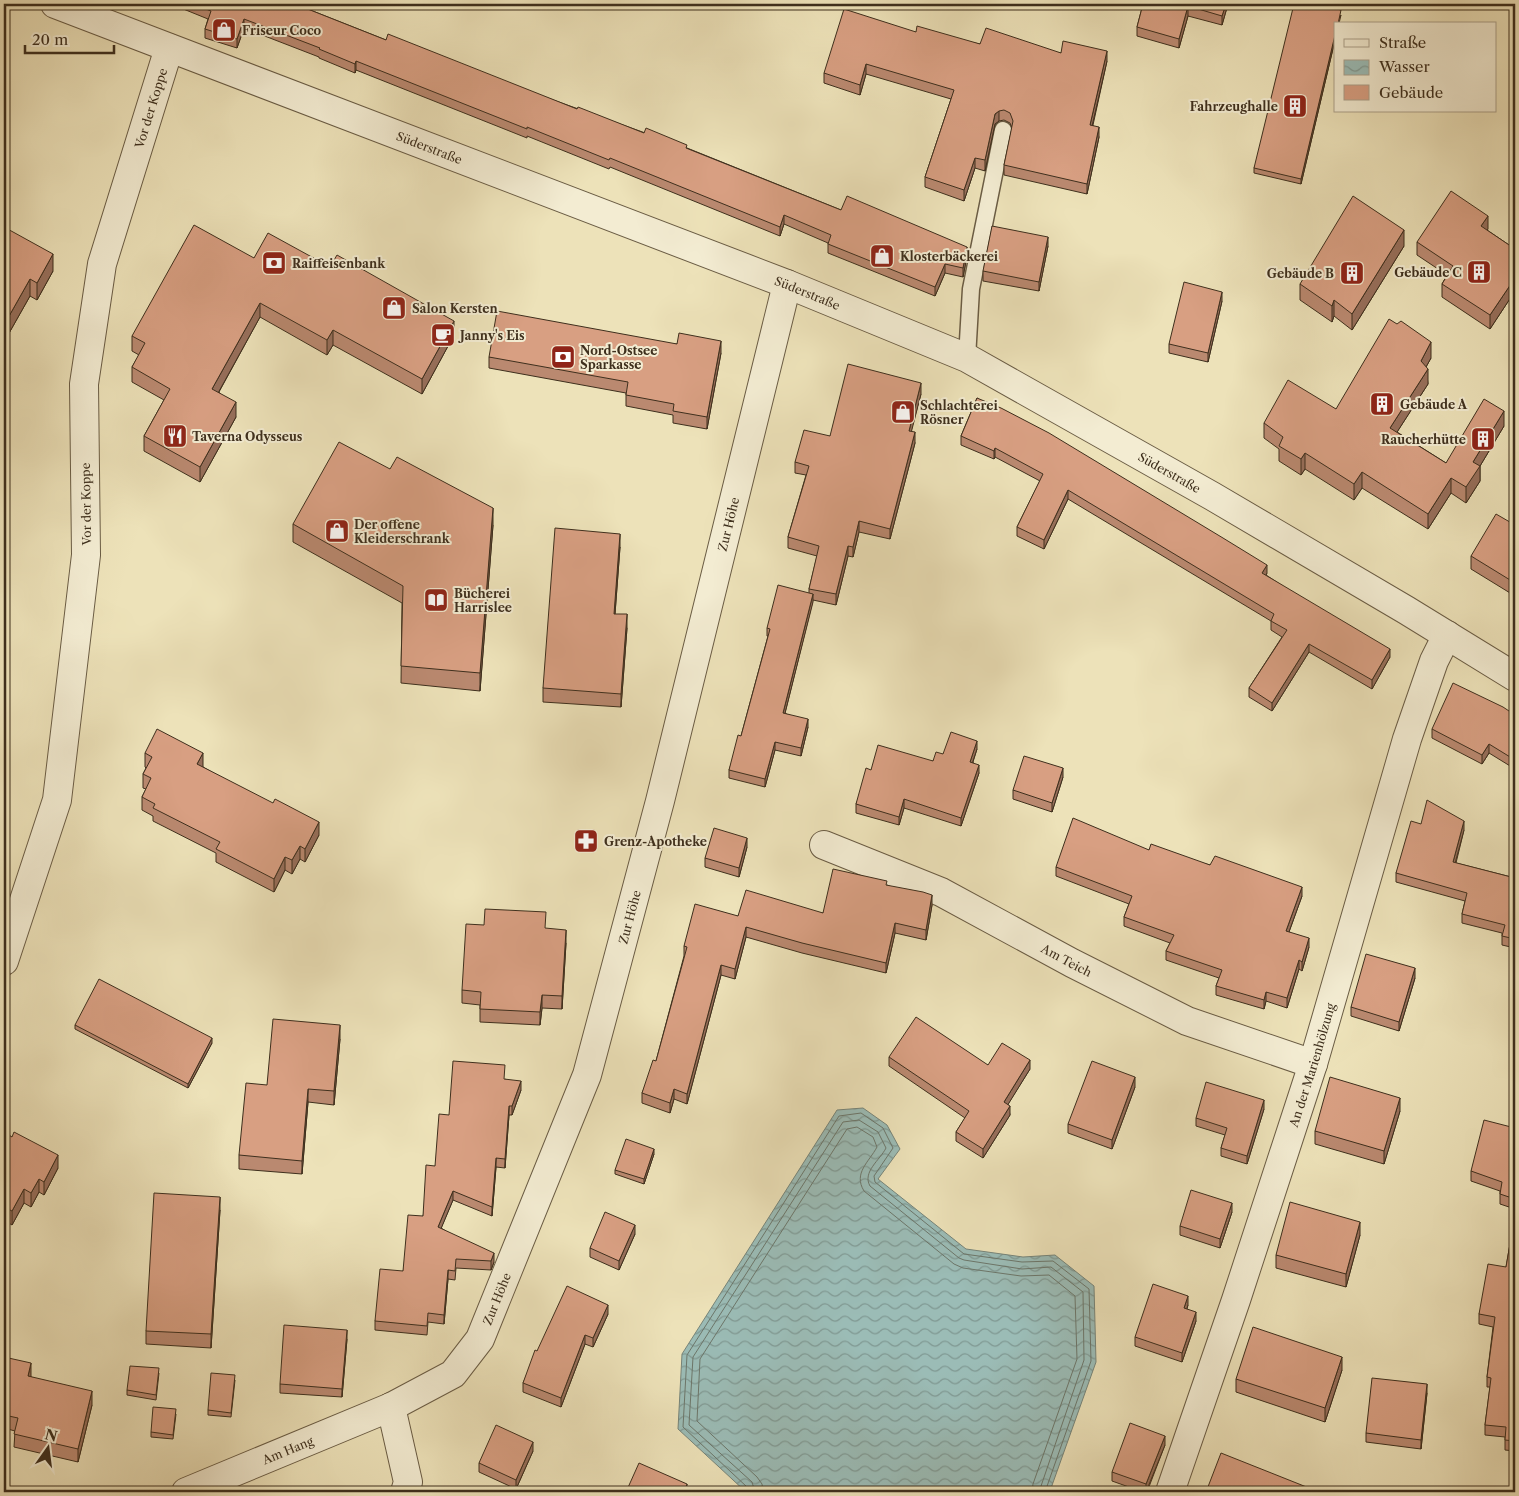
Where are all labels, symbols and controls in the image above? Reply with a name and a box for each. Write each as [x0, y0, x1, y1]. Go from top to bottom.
shop icon: Friseur Coco [211, 17, 237, 43]
scale bar [25, 22, 114, 54]
legend [1334, 22, 1496, 112]
place label: Friseur Coco [242, 23, 321, 38]
text: 20 m [32, 30, 68, 49]
text: Straße [1379, 33, 1426, 52]
text: Wasser [1378, 57, 1430, 76]
street label: Vor der Koppe [131, 66, 170, 151]
text: Gebäude [1379, 83, 1443, 102]
building icon: Fahrzeughalle [1282, 93, 1308, 119]
place label: Fahrzeughalle [1190, 99, 1278, 114]
street label: Süderstraße [394, 128, 465, 167]
shop icon: Klosterbäckerei [869, 243, 895, 269]
place label: Klosterbäckerei [900, 249, 999, 264]
bank icon: Raiffeisenbank [261, 250, 287, 276]
place label: Raiffeisenbank [292, 256, 386, 271]
building icon: Gebäude C [1466, 259, 1492, 285]
building icon: Gebäude B [1339, 260, 1365, 286]
place label: Gebäude C [1394, 265, 1462, 280]
place label: Gebäude B [1267, 266, 1334, 281]
street label: Süderstraße [773, 273, 843, 313]
shop icon: Salon Kersten [381, 295, 407, 321]
place label: Salon Kersten [412, 301, 499, 316]
cafe icon: Janny's Eis [430, 322, 456, 348]
place label: Janny's Eis [458, 328, 525, 343]
place label: Nord-Ostsee Sparkasse [580, 343, 657, 372]
bank icon: Nord-Ostsee Sparkasse [550, 344, 576, 370]
building icon: Gebäude A [1369, 391, 1395, 417]
place label: Gebäude A [1400, 397, 1468, 412]
place label: Schlachterei Rösner [920, 398, 998, 427]
shop icon: Schlachterei Rösner [890, 399, 916, 425]
restaurant icon: Taverna Odysseus [162, 423, 188, 449]
building icon: Raucherhütte [1470, 426, 1496, 452]
place label: Taverna Odysseus [192, 429, 303, 444]
place label: Raucherhütte [1381, 432, 1466, 447]
street label: Süderstraße [1136, 449, 1204, 496]
street label: Vor der Koppe [78, 462, 94, 547]
street label: Zur Höhe [714, 495, 742, 553]
place label: Der offene Kleiderschrank [354, 517, 451, 546]
shop icon: Der offene Kleiderschrank [324, 518, 350, 544]
place label: Bücherei Harrislee [454, 586, 512, 615]
library icon: Bücherei Harrislee [423, 587, 449, 613]
pharmacy icon: Grenz-Apotheke [573, 828, 599, 854]
place label: Grenz-Apotheke [604, 834, 707, 849]
street label: Zur Höhe [615, 888, 644, 945]
street label: Am Teich [1038, 940, 1095, 980]
street label: An der Marienhölzung [1285, 1001, 1338, 1130]
street label: Zur Höhe [479, 1270, 514, 1327]
north arrow [22, 1424, 72, 1474]
text: N [43, 1425, 59, 1446]
street label: Am Hang [259, 1432, 316, 1467]

